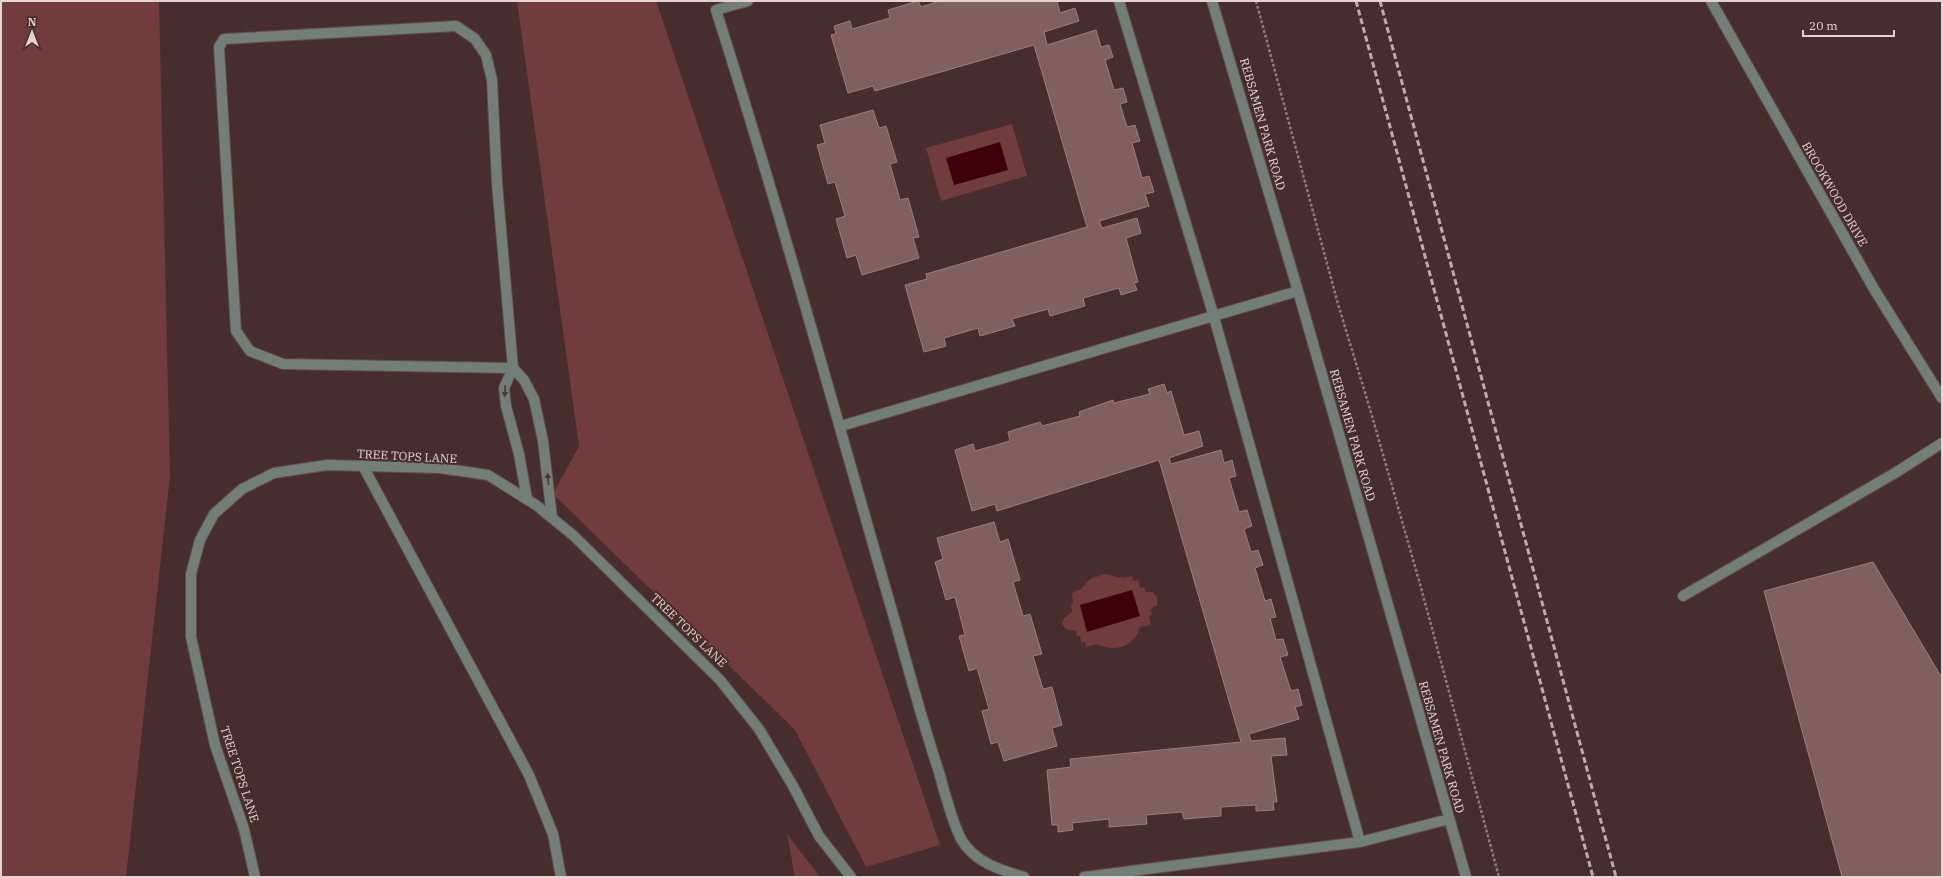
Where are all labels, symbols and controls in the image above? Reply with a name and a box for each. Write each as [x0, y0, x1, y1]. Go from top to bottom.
north arrow [12, 12, 52, 52]
scale bar [1803, 12, 1894, 38]
text: N [28, 15, 37, 29]
text: 20 m [1809, 18, 1838, 33]
street label: REBSAMEN PARK ROAD [1237, 56, 1289, 192]
street label: BROOKWOOD DRIVE [1799, 139, 1871, 249]
street label: REBSAMEN PARK ROAD [1327, 367, 1379, 503]
one-way arrow [502, 385, 509, 398]
street label: TREE TOPS LANE [357, 446, 457, 466]
one-way arrow [545, 473, 551, 485]
street label: TREE TOPS LANE [648, 590, 730, 670]
street label: REBSAMEN PARK ROAD [1416, 679, 1468, 815]
street label: TREE TOPS LANE [217, 724, 263, 824]

